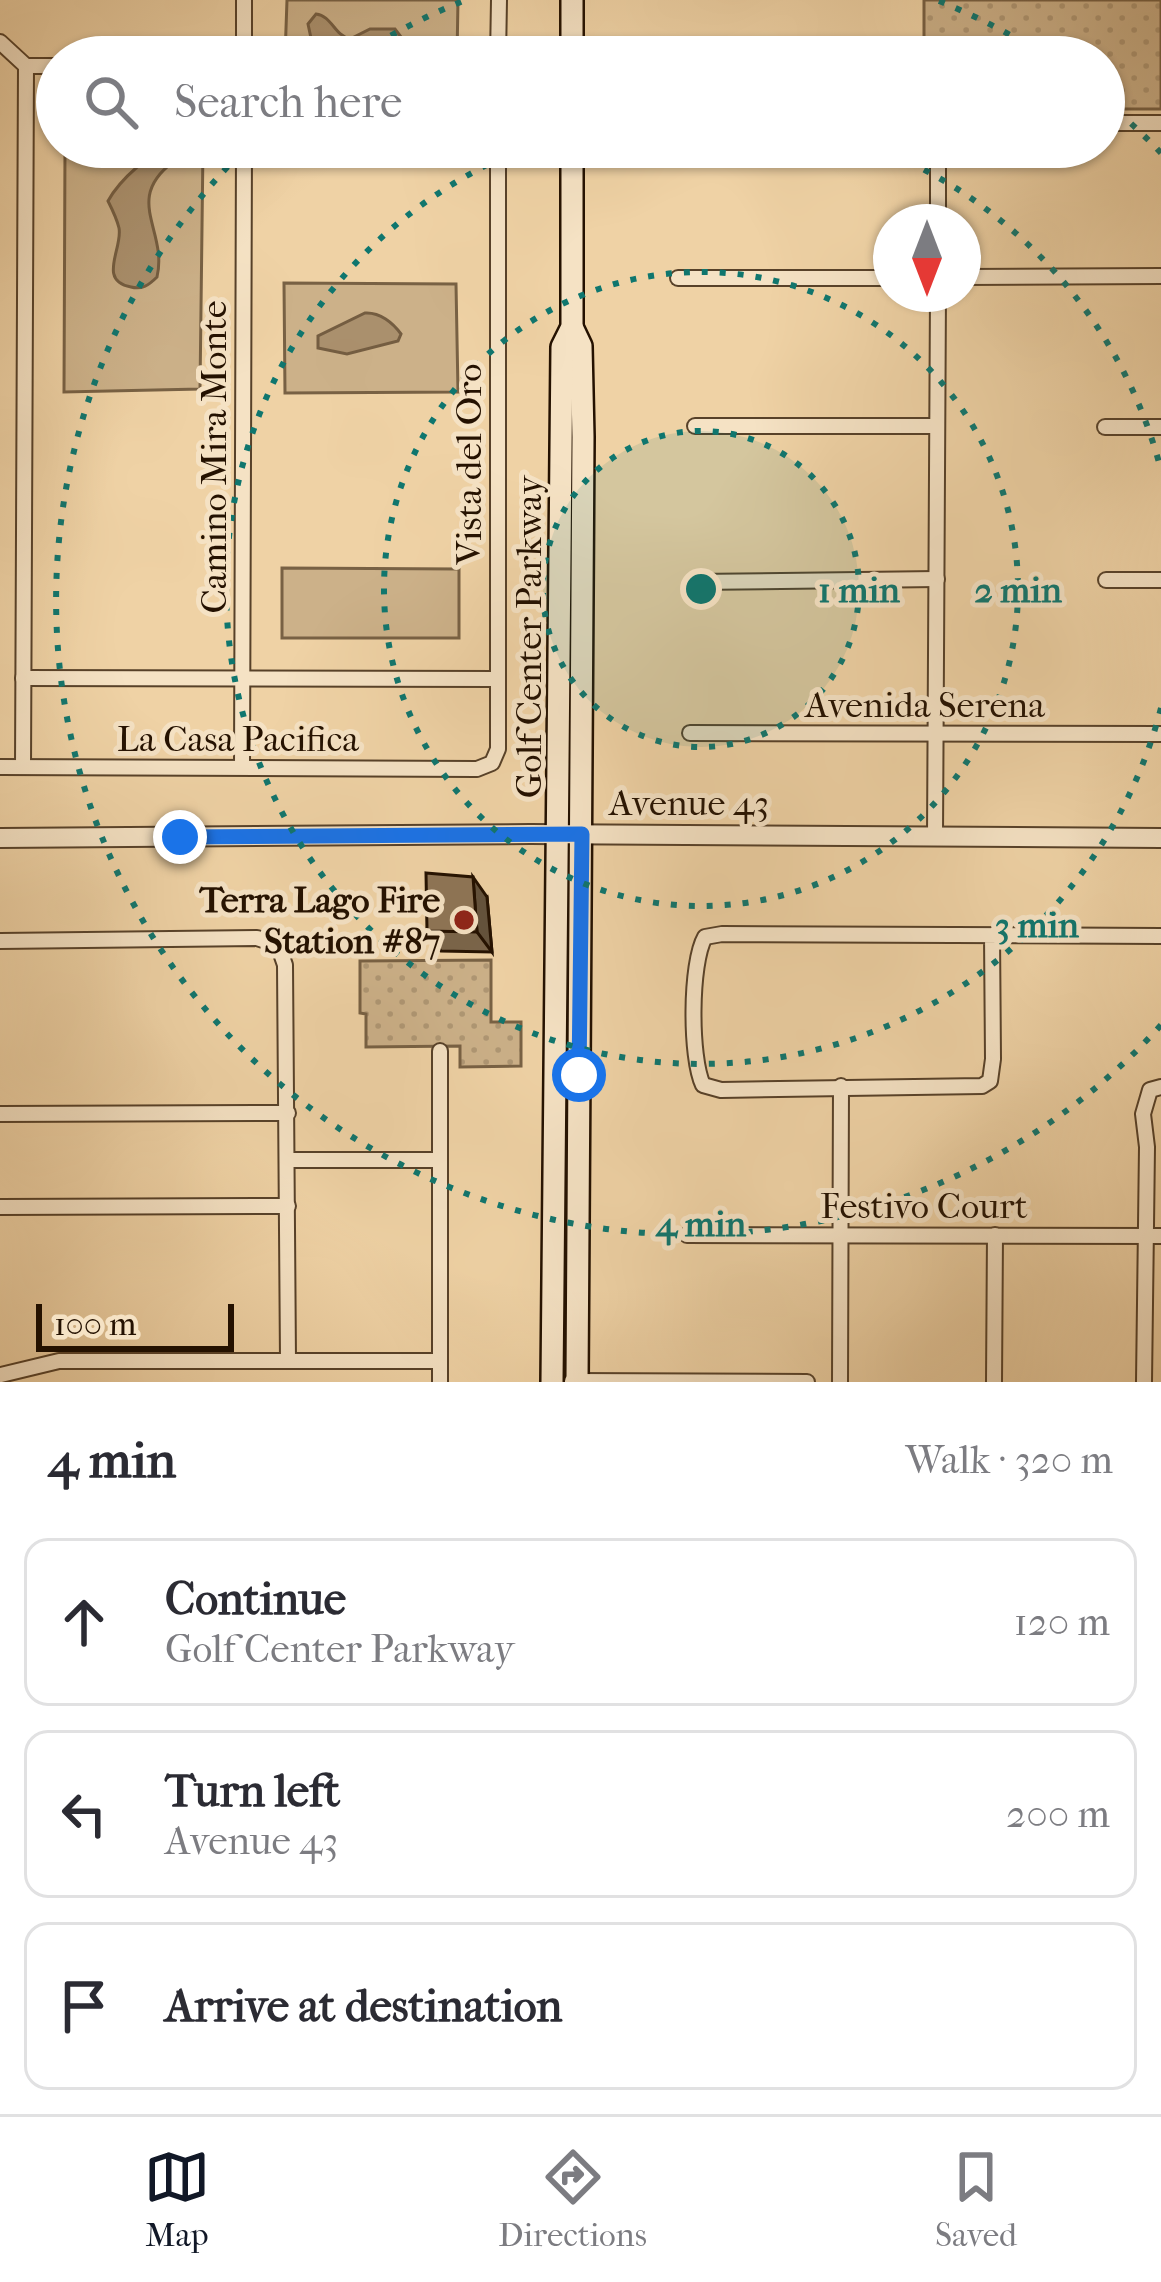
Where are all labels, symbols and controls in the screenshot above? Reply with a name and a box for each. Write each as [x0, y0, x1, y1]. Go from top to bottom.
search box [36, 36, 1125, 168]
icon: search [78, 69, 144, 135]
text: Search here [174, 76, 402, 129]
north arrow [873, 204, 981, 312]
street label: Camino Mira Monte [193, 300, 235, 614]
street label: Vista del Oro [448, 363, 490, 566]
street label: Golf Center Parkway [508, 474, 550, 798]
centre of rings [680, 568, 722, 610]
text: 1 min [818, 569, 901, 611]
text: 2 min [974, 569, 1063, 611]
street label: Avenida Serena [803, 684, 1045, 726]
street label: La Casa Pacifica [117, 718, 359, 760]
street label: Avenue 43 [607, 782, 769, 824]
route end [153, 810, 207, 864]
place label: Terra Lago Fire Station #87 [199, 879, 440, 962]
text: 3 min [995, 904, 1080, 946]
marker: Terra Lago Fire Station #87 [451, 907, 477, 933]
route start [552, 1048, 606, 1102]
street label: Festivo Court [820, 1185, 1028, 1227]
text: 4 min [655, 1203, 747, 1246]
scale bar [36, 1298, 234, 1351]
text: 100 m [54, 1305, 137, 1344]
text: 4 min [48, 1430, 176, 1490]
text: Walk · 320 m [906, 1437, 1113, 1483]
text: Continue [165, 1573, 346, 1626]
icon: ahead [51, 1589, 117, 1655]
text: 120 m [1014, 1599, 1110, 1645]
text: Golf Center Parkway [165, 1626, 515, 1672]
text: Turn left [165, 1765, 340, 1818]
icon: left [51, 1781, 117, 1847]
text: 200 m [1006, 1791, 1110, 1837]
text: Avenue 43 [165, 1818, 338, 1864]
icon: arrive [51, 1973, 117, 2039]
text: Arrive at destination [165, 1980, 562, 2033]
tab: Map [144, 2144, 210, 2255]
tab: Directions [498, 2144, 647, 2255]
tab: Saved [935, 2144, 1017, 2255]

